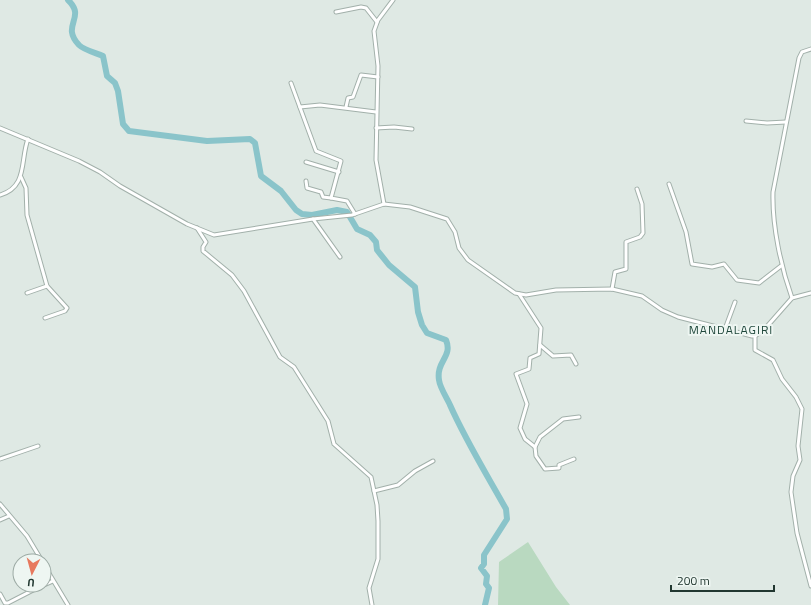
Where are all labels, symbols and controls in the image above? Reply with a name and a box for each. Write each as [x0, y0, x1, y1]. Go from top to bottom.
district label: MANDALAGIRI [689, 320, 773, 339]
north arrow [12, 553, 52, 593]
scale bar [671, 567, 774, 593]
text: 200 m [677, 571, 710, 590]
text: U [27, 575, 35, 591]

